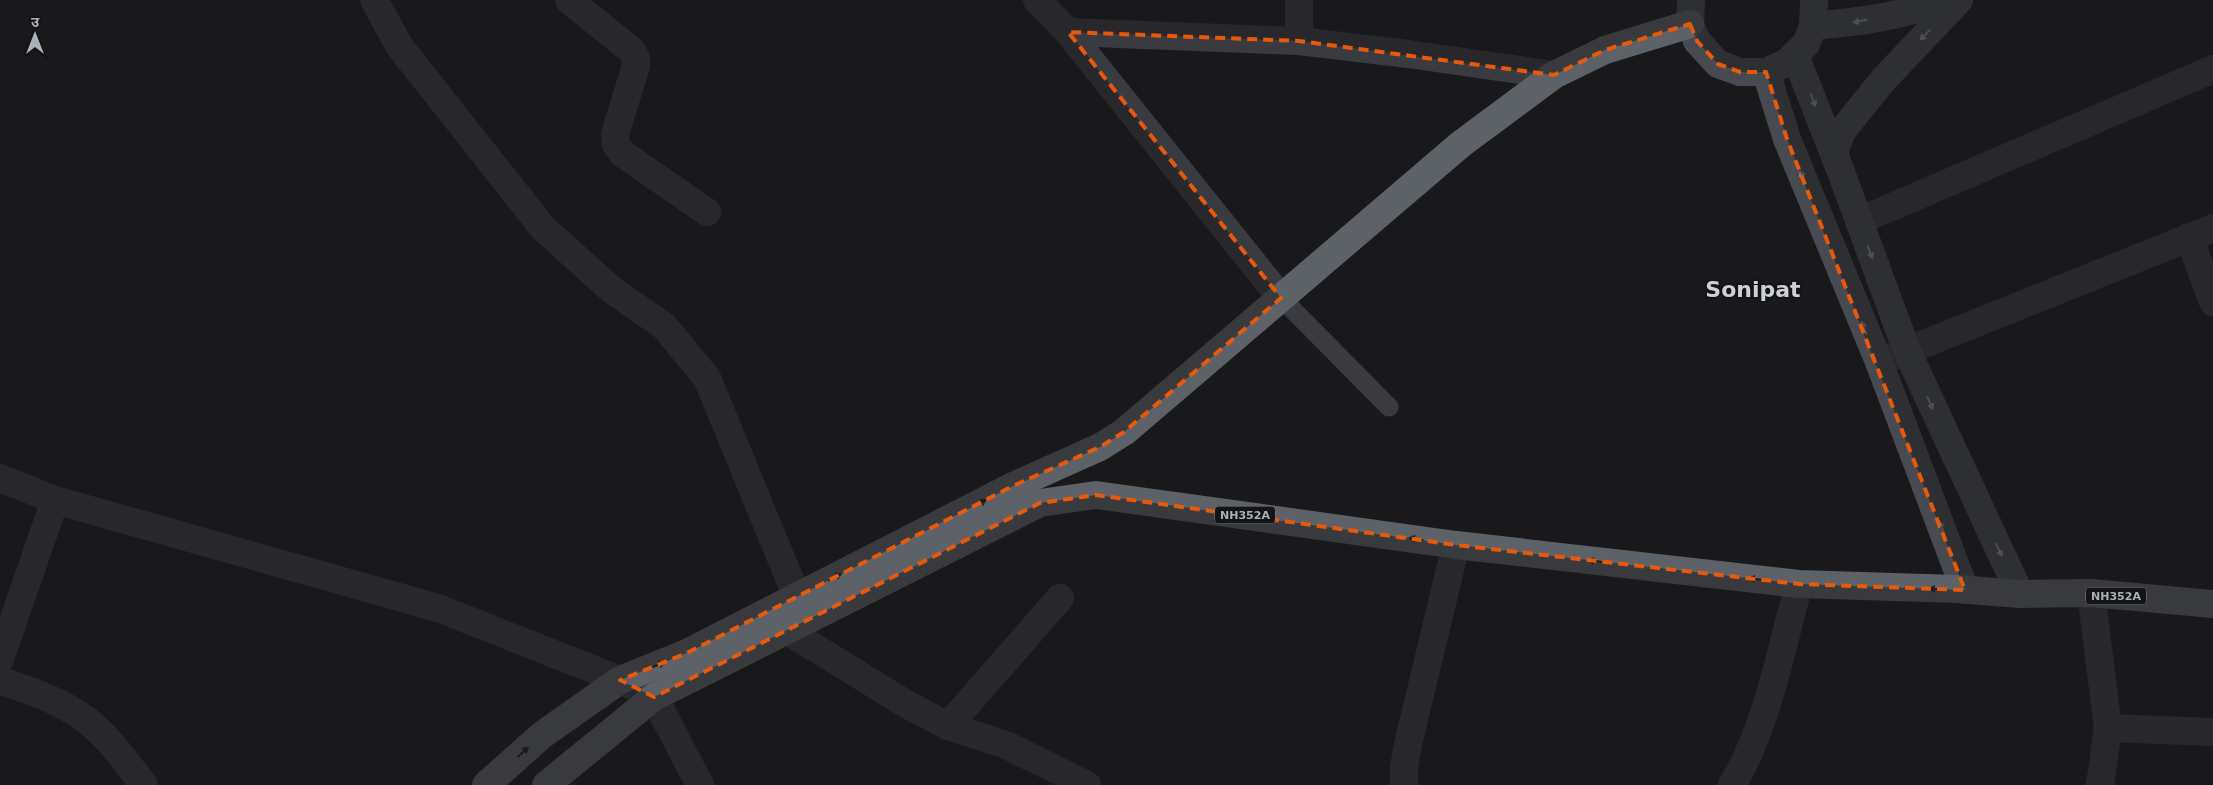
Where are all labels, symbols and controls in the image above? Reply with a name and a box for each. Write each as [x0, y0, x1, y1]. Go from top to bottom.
north arrow [10, 10, 60, 60]
text: उ [31, 14, 40, 30]
one-way arrow [1852, 17, 1868, 25]
one-way arrow [1919, 29, 1931, 41]
one-way arrow [1809, 93, 1817, 108]
one-way arrow [1798, 170, 1806, 184]
one-way arrow [1866, 245, 1874, 260]
district label: Sonipat [1705, 277, 1801, 302]
one-way arrow [1860, 320, 1868, 335]
one-way arrow [1927, 396, 1935, 410]
one-way arrow [972, 499, 987, 507]
road number: NH352A [1215, 506, 1275, 524]
one-way arrow [1937, 521, 1945, 535]
one-way arrow [1408, 535, 1424, 543]
one-way arrow [1995, 543, 2003, 557]
one-way arrow [1587, 557, 1603, 565]
one-way arrow [828, 573, 842, 581]
one-way arrow [1748, 575, 1764, 583]
one-way arrow [1928, 584, 1944, 592]
road number: NH352A [2086, 588, 2146, 604]
one-way arrow [651, 660, 665, 668]
one-way arrow [516, 747, 529, 758]

